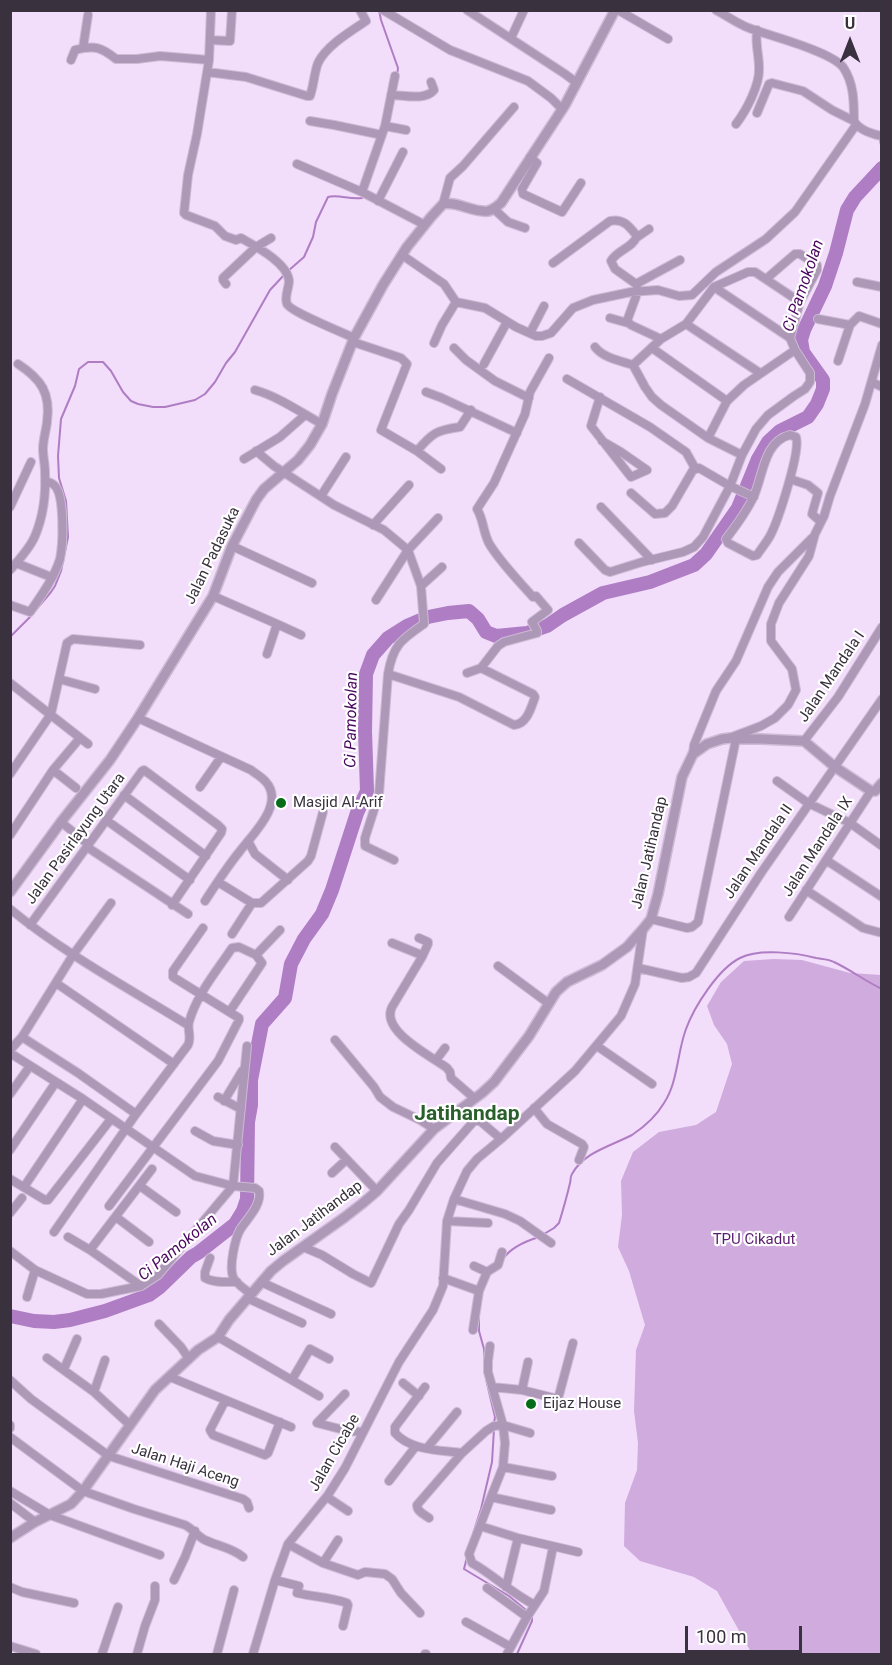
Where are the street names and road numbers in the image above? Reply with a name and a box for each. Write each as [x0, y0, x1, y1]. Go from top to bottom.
street label: Jalan Padasuka [182, 504, 244, 608]
street label: Jalan Mandala I [795, 628, 869, 726]
street label: Jalan Pasirlayung Utara [22, 770, 130, 908]
street label: Jalan Mandala IX [779, 794, 857, 900]
street label: Jalan Jatihandap [628, 795, 672, 911]
street label: Jalan Mandala II [721, 801, 797, 903]
street label: Jalan Jatihandap [264, 1177, 366, 1261]
street label: Jalan Cicabe [306, 1411, 364, 1495]
street label: Jalan Haji Aceng [129, 1440, 241, 1492]

